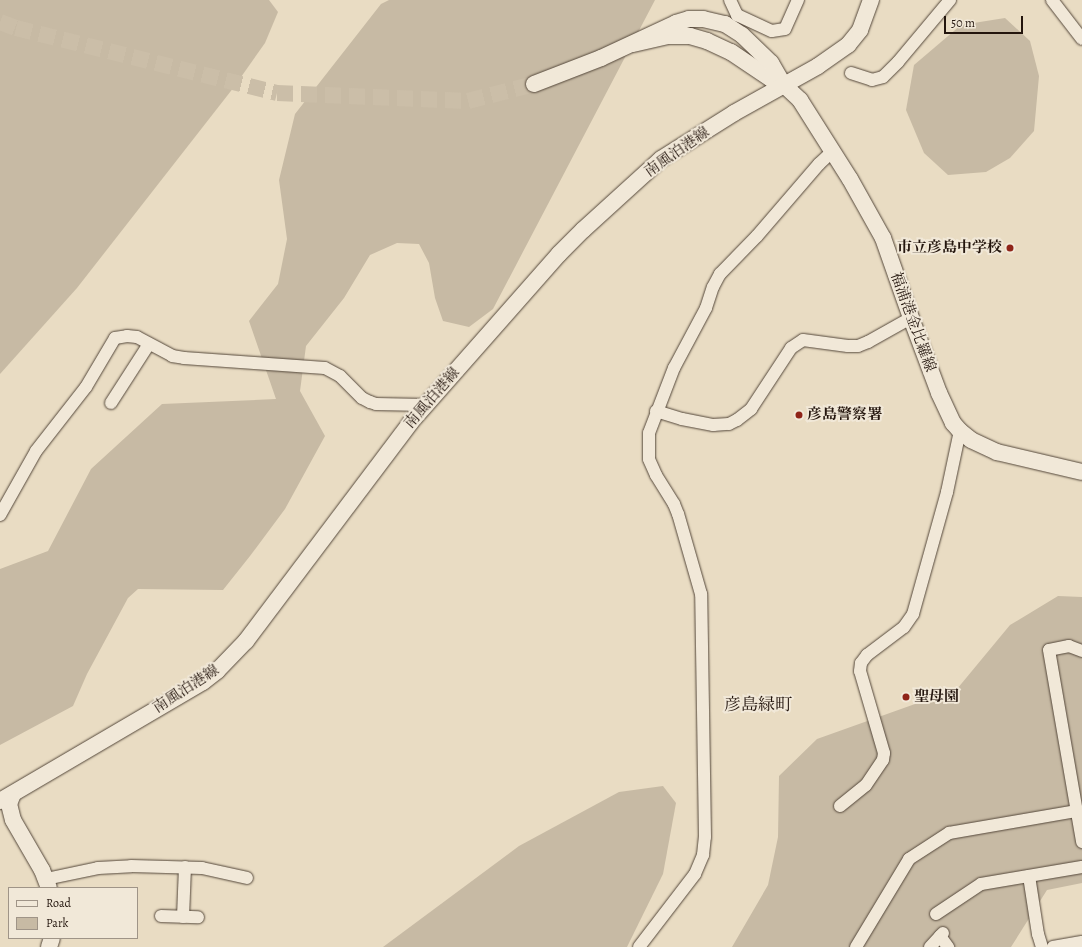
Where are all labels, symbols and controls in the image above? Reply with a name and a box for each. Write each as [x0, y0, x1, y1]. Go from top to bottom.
scale bar [946, 8, 1025, 34]
text: 50 m [951, 15, 975, 31]
street label: 南風泊港線 [641, 123, 713, 181]
place label: 市立彦島中学校 [897, 239, 1002, 257]
marker: 市立彦島中学校 [1005, 243, 1015, 253]
street label: 福浦港金比羅線 [887, 270, 939, 374]
street label: 南風泊港線 [401, 364, 463, 432]
place label: 彦島警察署 [807, 406, 882, 424]
marker: 彦島警察署 [794, 410, 804, 420]
street label: 南風泊港線 [150, 661, 222, 717]
place label: 聖母園 [914, 688, 959, 706]
marker: 聖母園 [901, 692, 911, 702]
district label: 彦島緑町 [724, 695, 792, 715]
legend [8, 887, 138, 939]
text: Road [46, 895, 71, 911]
text: Park [46, 915, 69, 931]

